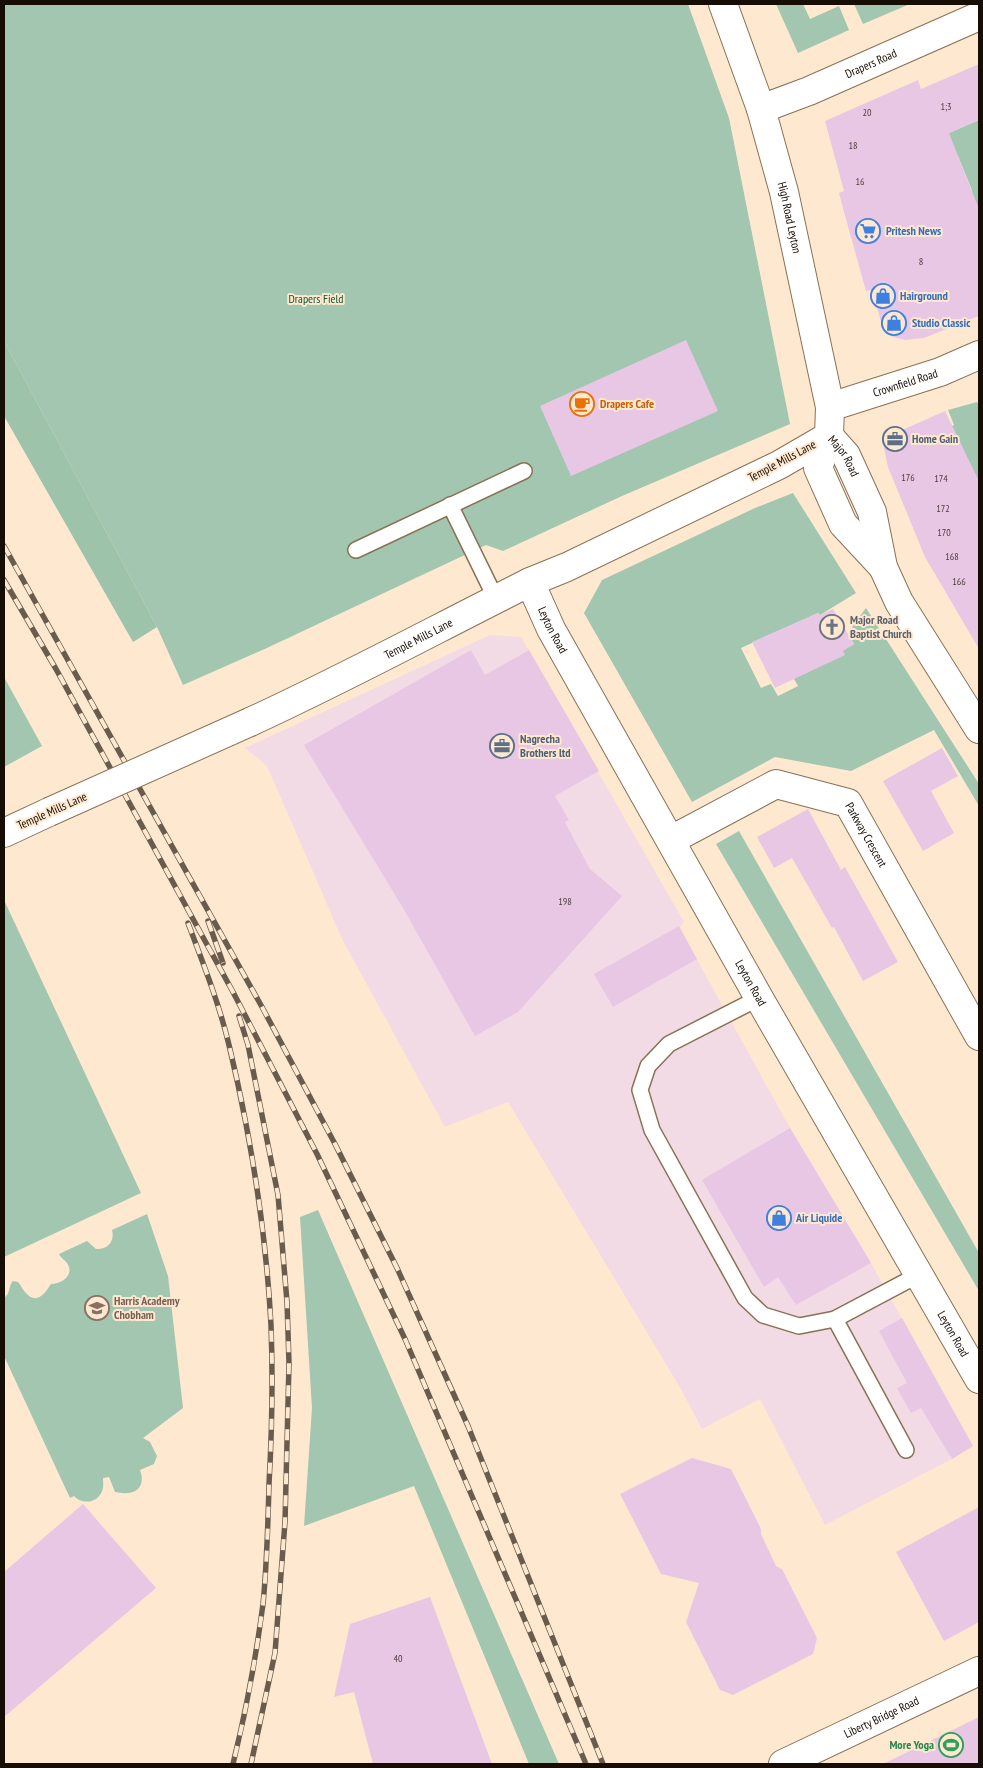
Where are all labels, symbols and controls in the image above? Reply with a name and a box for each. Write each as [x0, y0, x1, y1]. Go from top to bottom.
street label: Drapers Road [843, 45, 899, 81]
house number: 1;3 [940, 100, 952, 113]
house number: 20 [863, 106, 872, 119]
house number: 18 [849, 139, 858, 152]
house number: 16 [856, 175, 865, 188]
street label: High Road Leyton [775, 180, 805, 255]
supermarket icon: Pritesh News [855, 218, 881, 244]
place label: Pritesh News [886, 223, 941, 238]
house number: 8 [919, 255, 923, 268]
shop icon: Hairground [870, 283, 896, 309]
place label: Hairground [900, 288, 948, 303]
park label: Drapers Field [289, 291, 343, 306]
shop icon: Studio Classic [881, 310, 907, 336]
place label: Studio Classic [912, 315, 971, 330]
street label: Crownfield Road [871, 365, 939, 400]
cafe icon: Drapers Cafe [569, 391, 595, 417]
place label: Drapers Cafe [600, 396, 654, 411]
office icon: Home Gain [882, 426, 908, 452]
place label: Home Gain [912, 431, 958, 446]
street label: Major Road [825, 432, 863, 479]
street label: Temple Mills Lane [745, 436, 818, 485]
house number: 176 [901, 471, 915, 484]
house number: 174 [934, 472, 948, 485]
house number: 172 [936, 502, 950, 515]
house number: 170 [937, 526, 951, 539]
house number: 168 [945, 550, 959, 563]
house number: 166 [952, 575, 966, 588]
street label: Leyton Road [535, 604, 571, 656]
place label: Major Road Baptist Church [850, 612, 912, 641]
church icon: Major Road Baptist Church [819, 614, 845, 640]
street label: Temple Mills Lane [382, 615, 455, 662]
place label: Nagrecha Brothers ltd [520, 731, 571, 760]
office icon: Nagrecha Brothers ltd [489, 733, 515, 759]
street label: Temple Mills Lane [15, 788, 89, 833]
street label: Parkway Crescent [842, 800, 891, 870]
house number: 198 [558, 895, 572, 908]
street label: Leyton Road [732, 957, 770, 1009]
shop icon: Air Liquide [766, 1205, 792, 1231]
place label: Air Liquide [795, 1210, 842, 1225]
place label: Harris Academy Chobham [114, 1293, 180, 1322]
school or university icon: Harris Academy Chobham [84, 1295, 110, 1321]
street label: Leyton Road [934, 1308, 973, 1359]
house number: 40 [394, 1652, 403, 1665]
street label: Liberty Bridge Road [841, 1693, 921, 1741]
sports icon: More Yoga [938, 1732, 964, 1758]
place label: More Yoga [889, 1737, 934, 1752]

